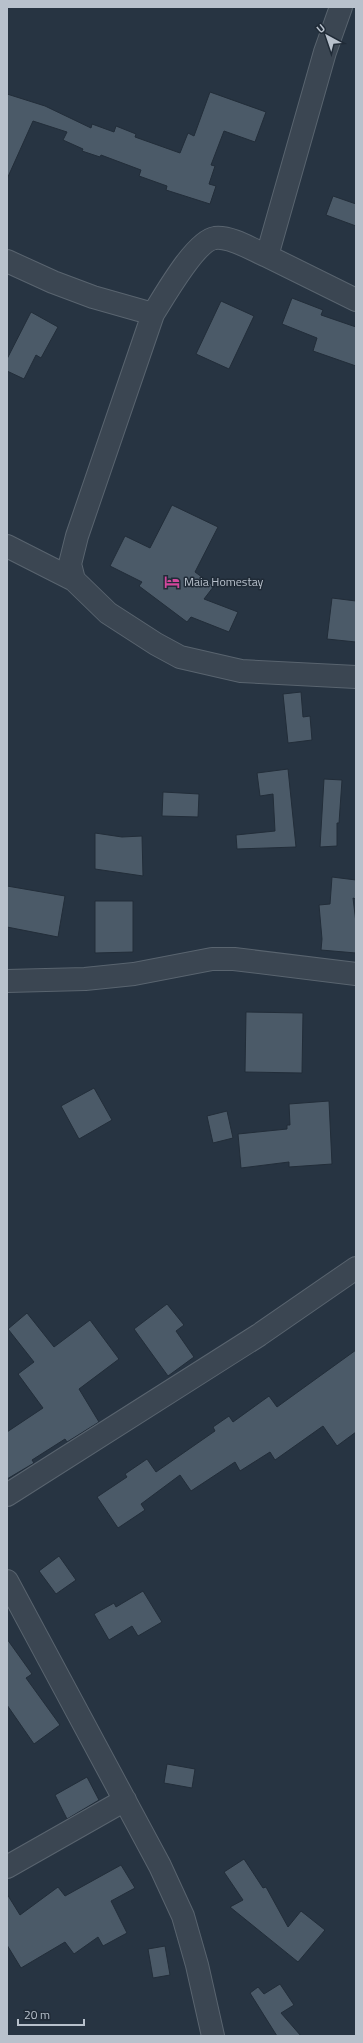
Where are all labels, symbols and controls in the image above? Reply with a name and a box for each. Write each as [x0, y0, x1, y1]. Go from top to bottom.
north arrow [307, 16, 347, 56]
text: U [313, 20, 328, 37]
place label: Maia Homestay [184, 572, 264, 591]
hotel icon: Maia Homestay [163, 573, 181, 591]
scale bar [18, 2001, 84, 2027]
text: 20 m [24, 2005, 50, 2024]

